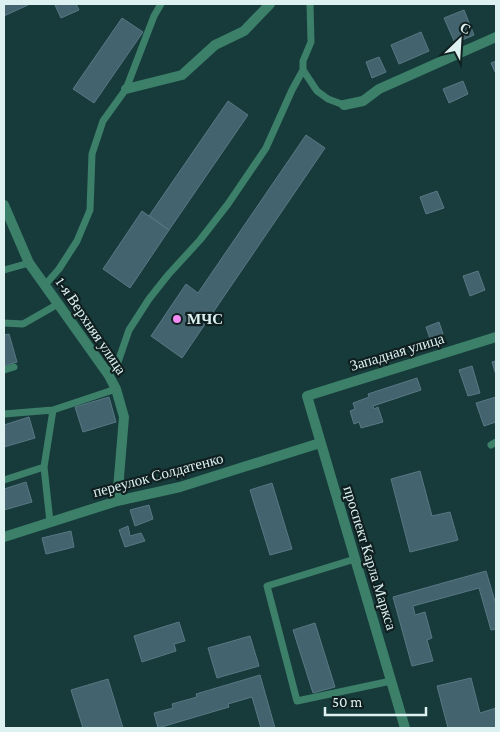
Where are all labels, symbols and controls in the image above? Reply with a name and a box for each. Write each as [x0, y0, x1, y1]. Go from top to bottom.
north arrow [435, 15, 485, 65]
text: С [458, 19, 473, 38]
street label: 1-я Верхняя улица [53, 274, 130, 378]
place label: МЧС [187, 311, 223, 327]
marker: МЧС [171, 313, 183, 325]
street label: Западная улица [348, 330, 446, 374]
street label: переулок Солдатенко [91, 450, 225, 500]
street label: проспект Карла Маркса [340, 484, 400, 632]
scale bar [325, 684, 426, 716]
text: 50 m [332, 694, 362, 710]

